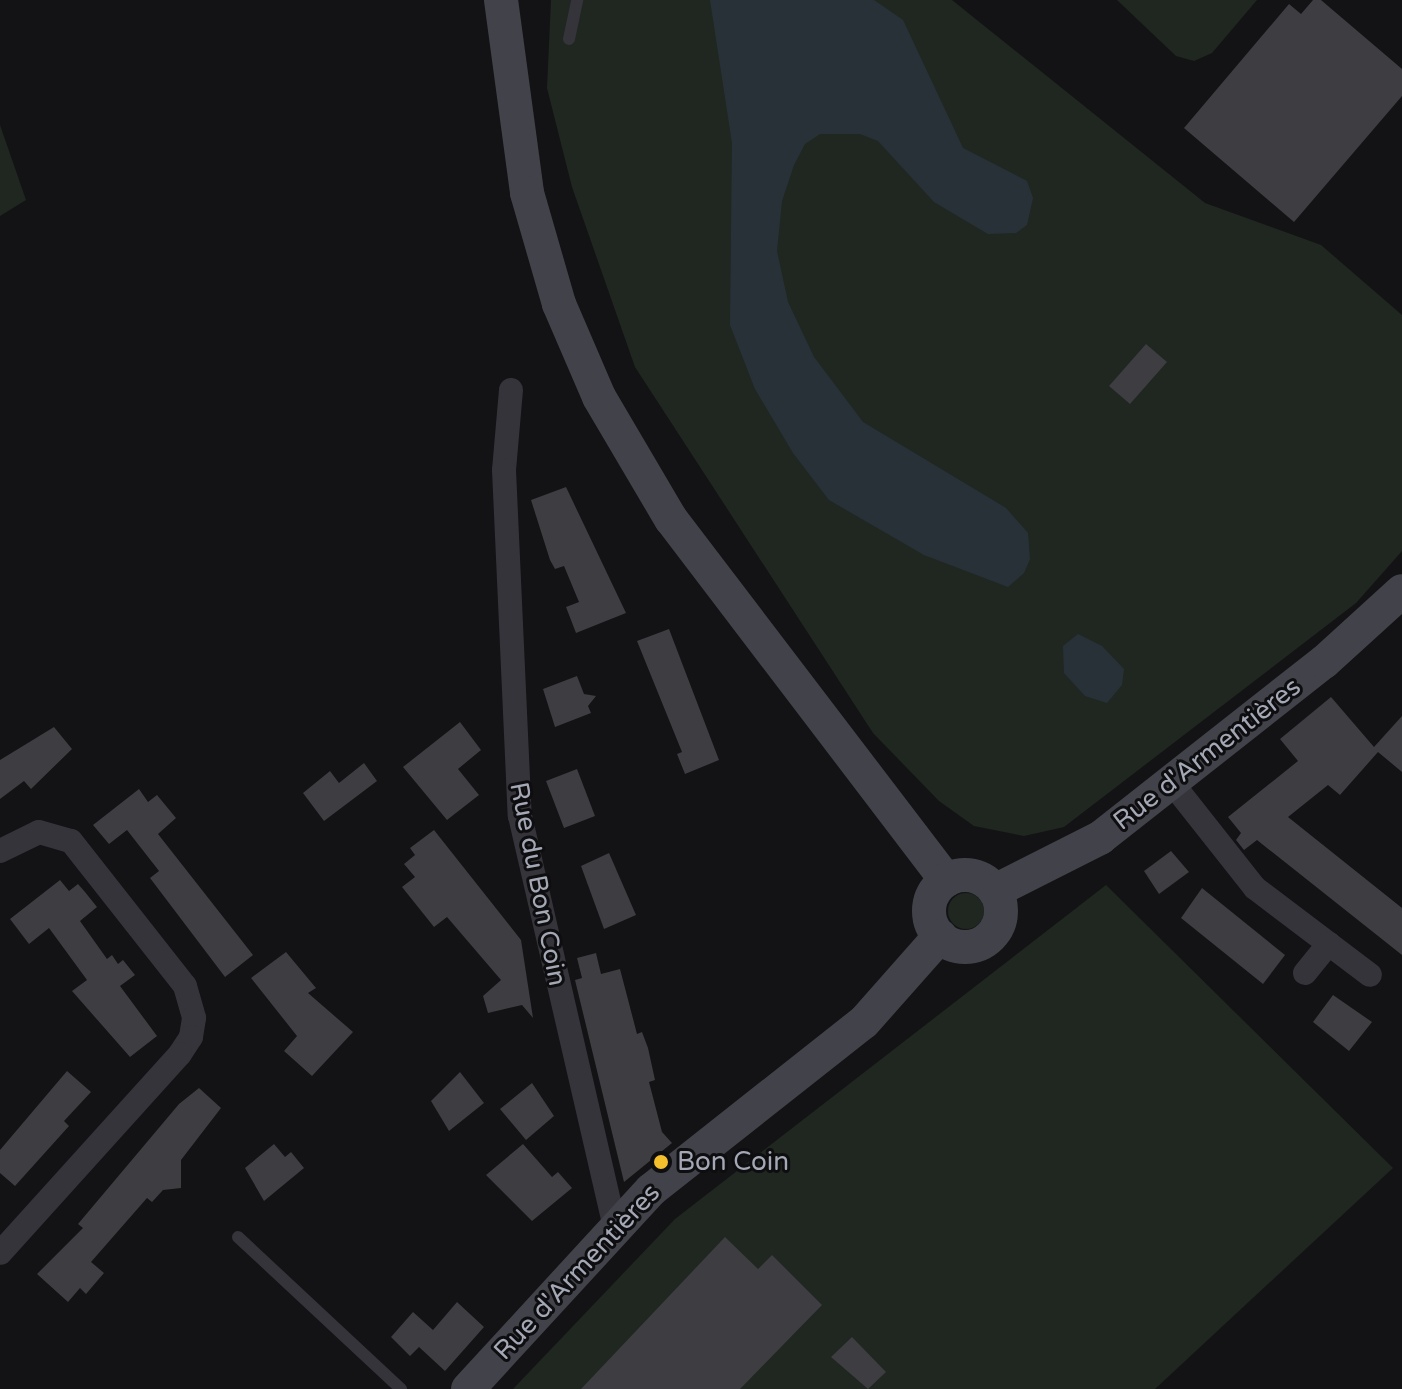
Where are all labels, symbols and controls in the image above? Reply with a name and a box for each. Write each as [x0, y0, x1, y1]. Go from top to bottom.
street label: Rue d'Armentières [1107, 671, 1307, 837]
street label: Rue du Bon Coin [503, 779, 573, 989]
place label: Bon Coin [677, 1146, 789, 1178]
marker: Bon Coin [652, 1153, 670, 1171]
street label: Rue d'Armentières [487, 1178, 667, 1366]

